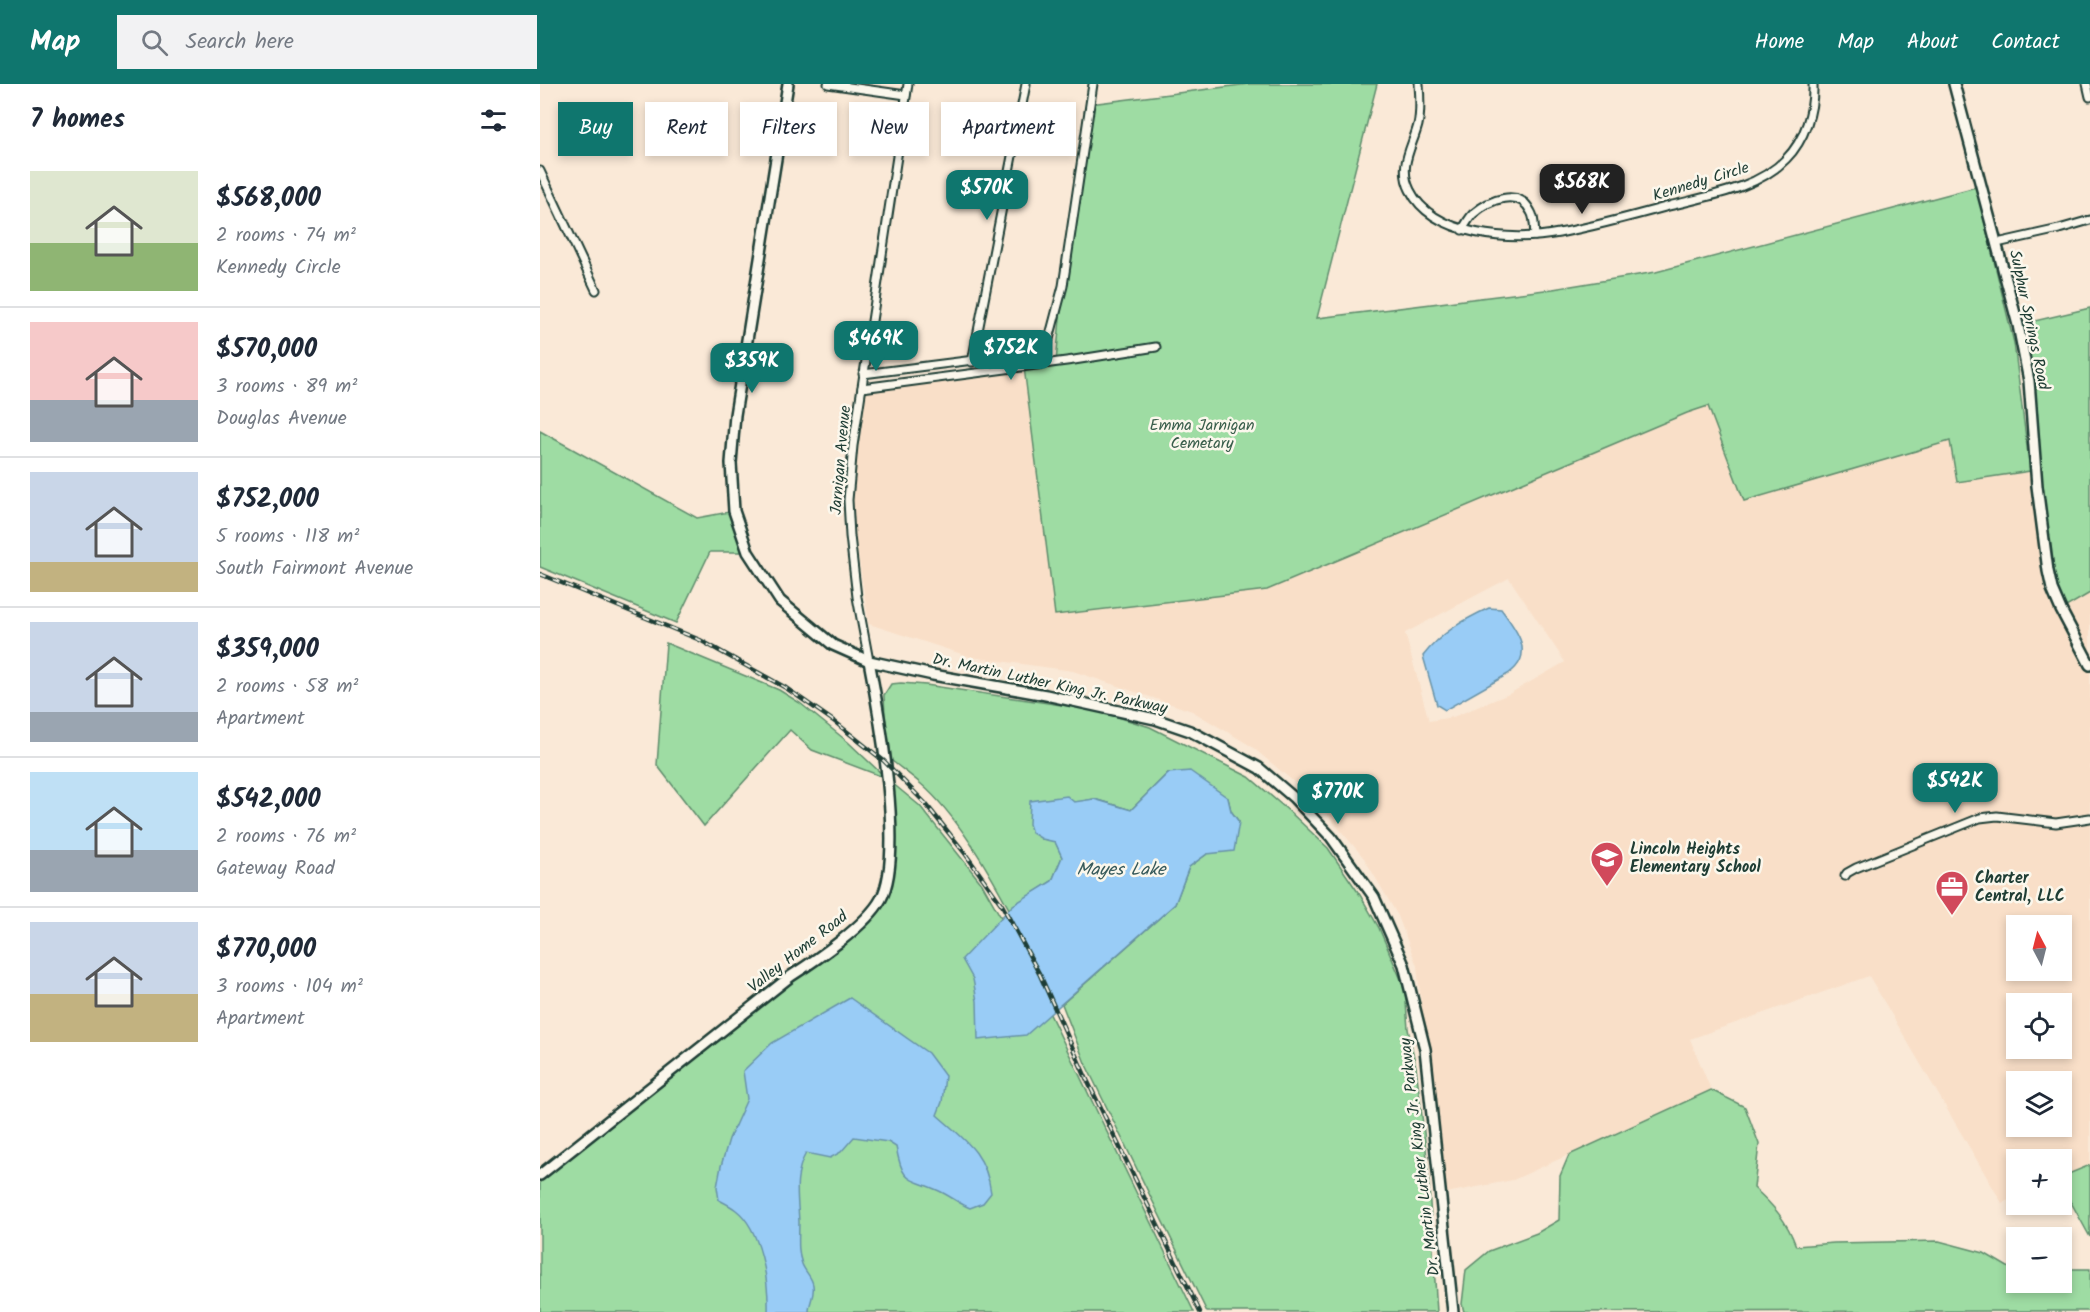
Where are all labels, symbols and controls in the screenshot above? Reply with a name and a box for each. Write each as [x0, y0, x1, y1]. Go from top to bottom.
search box [117, 15, 537, 69]
text: Map [30, 20, 81, 65]
text: Search here [186, 25, 294, 60]
icon: search [138, 26, 171, 59]
text: Home [1755, 26, 1804, 59]
text: Map [1837, 26, 1874, 59]
text: About [1907, 26, 1958, 59]
text: Contact [1991, 26, 2060, 59]
text: 7 homes [30, 99, 125, 141]
chip: Buy [558, 102, 633, 156]
chip: Rent [645, 102, 728, 156]
chip: Filters [740, 102, 837, 156]
chip: New [849, 102, 929, 156]
chip: Apartment [941, 102, 1076, 156]
icon: filters [477, 104, 510, 137]
street label: Kennedy Circle [1650, 155, 1752, 209]
pin: $568K [1540, 164, 1624, 215]
text: $568K [1554, 167, 1610, 199]
pin: $570K [945, 170, 1029, 221]
text: $570K [960, 173, 1014, 205]
text: $568,000 [216, 178, 321, 220]
icon: home [78, 195, 150, 267]
text: 2 rooms · 74 m² [216, 220, 356, 252]
street label: Sulphur Springs Road [2002, 248, 2056, 393]
text: Kennedy Circle [216, 252, 341, 284]
pin: $469K [834, 321, 918, 372]
text: $469K [848, 324, 904, 356]
text: $570,000 [216, 329, 317, 371]
pin: $752K [969, 330, 1053, 381]
text: $752K [983, 333, 1039, 365]
pin: $359K [710, 343, 794, 394]
icon: home [78, 346, 150, 418]
text: $359K [724, 346, 780, 378]
text: 3 rooms · 89 m² [216, 371, 357, 403]
text: Douglas Avenue [216, 403, 347, 435]
street label: Jarnigan Avenue [824, 404, 858, 516]
park label: Emma Jarnigan Cemetary [1149, 413, 1255, 456]
text: $752,000 [216, 479, 319, 521]
icon: home [78, 496, 150, 568]
text: 5 rooms · 118 m² [216, 521, 359, 553]
text: South Fairmont Avenue [216, 553, 413, 585]
text: $359,000 [216, 629, 319, 671]
icon: home [78, 646, 150, 718]
street label: Dr. Martin Luther King Jr. Parkway [930, 647, 1170, 721]
text: 2 rooms · 58 m² [216, 671, 358, 703]
text: Apartment [216, 703, 305, 735]
pin: $542K [1913, 763, 1997, 814]
text: $542K [1927, 766, 1983, 798]
pin: $770K [1296, 774, 1380, 825]
text: $770K [1311, 777, 1365, 809]
text: $542,000 [216, 779, 321, 821]
icon: home [78, 796, 150, 868]
text: 2 rooms · 76 m² [216, 821, 356, 853]
place label: Lincoln Heights Elementary School [1630, 837, 1762, 880]
school or university icon: Lincoln Heights Elementary School [1589, 840, 1625, 887]
text: Gateway Road [216, 853, 335, 885]
water label: Mayes Lake [1077, 856, 1167, 885]
place label: Charter Central, LLC [1975, 866, 2065, 909]
office icon: Charter Central, LLC [1934, 869, 1970, 916]
street label: Valley Home Road [742, 904, 854, 999]
north arrow [2006, 915, 2072, 981]
map controls [2006, 915, 2072, 1293]
text: $770,000 [216, 929, 316, 971]
icon: home [78, 946, 150, 1018]
text: 3 rooms · 104 m² [216, 971, 363, 1003]
button: locate [2006, 993, 2072, 1059]
text: Apartment [216, 1003, 305, 1035]
street label: Dr. Martin Luther King Jr. Parkway [1393, 1036, 1447, 1278]
button: layers [2006, 1071, 2072, 1137]
button: + [2006, 1149, 2072, 1215]
button: − [2006, 1227, 2072, 1293]

